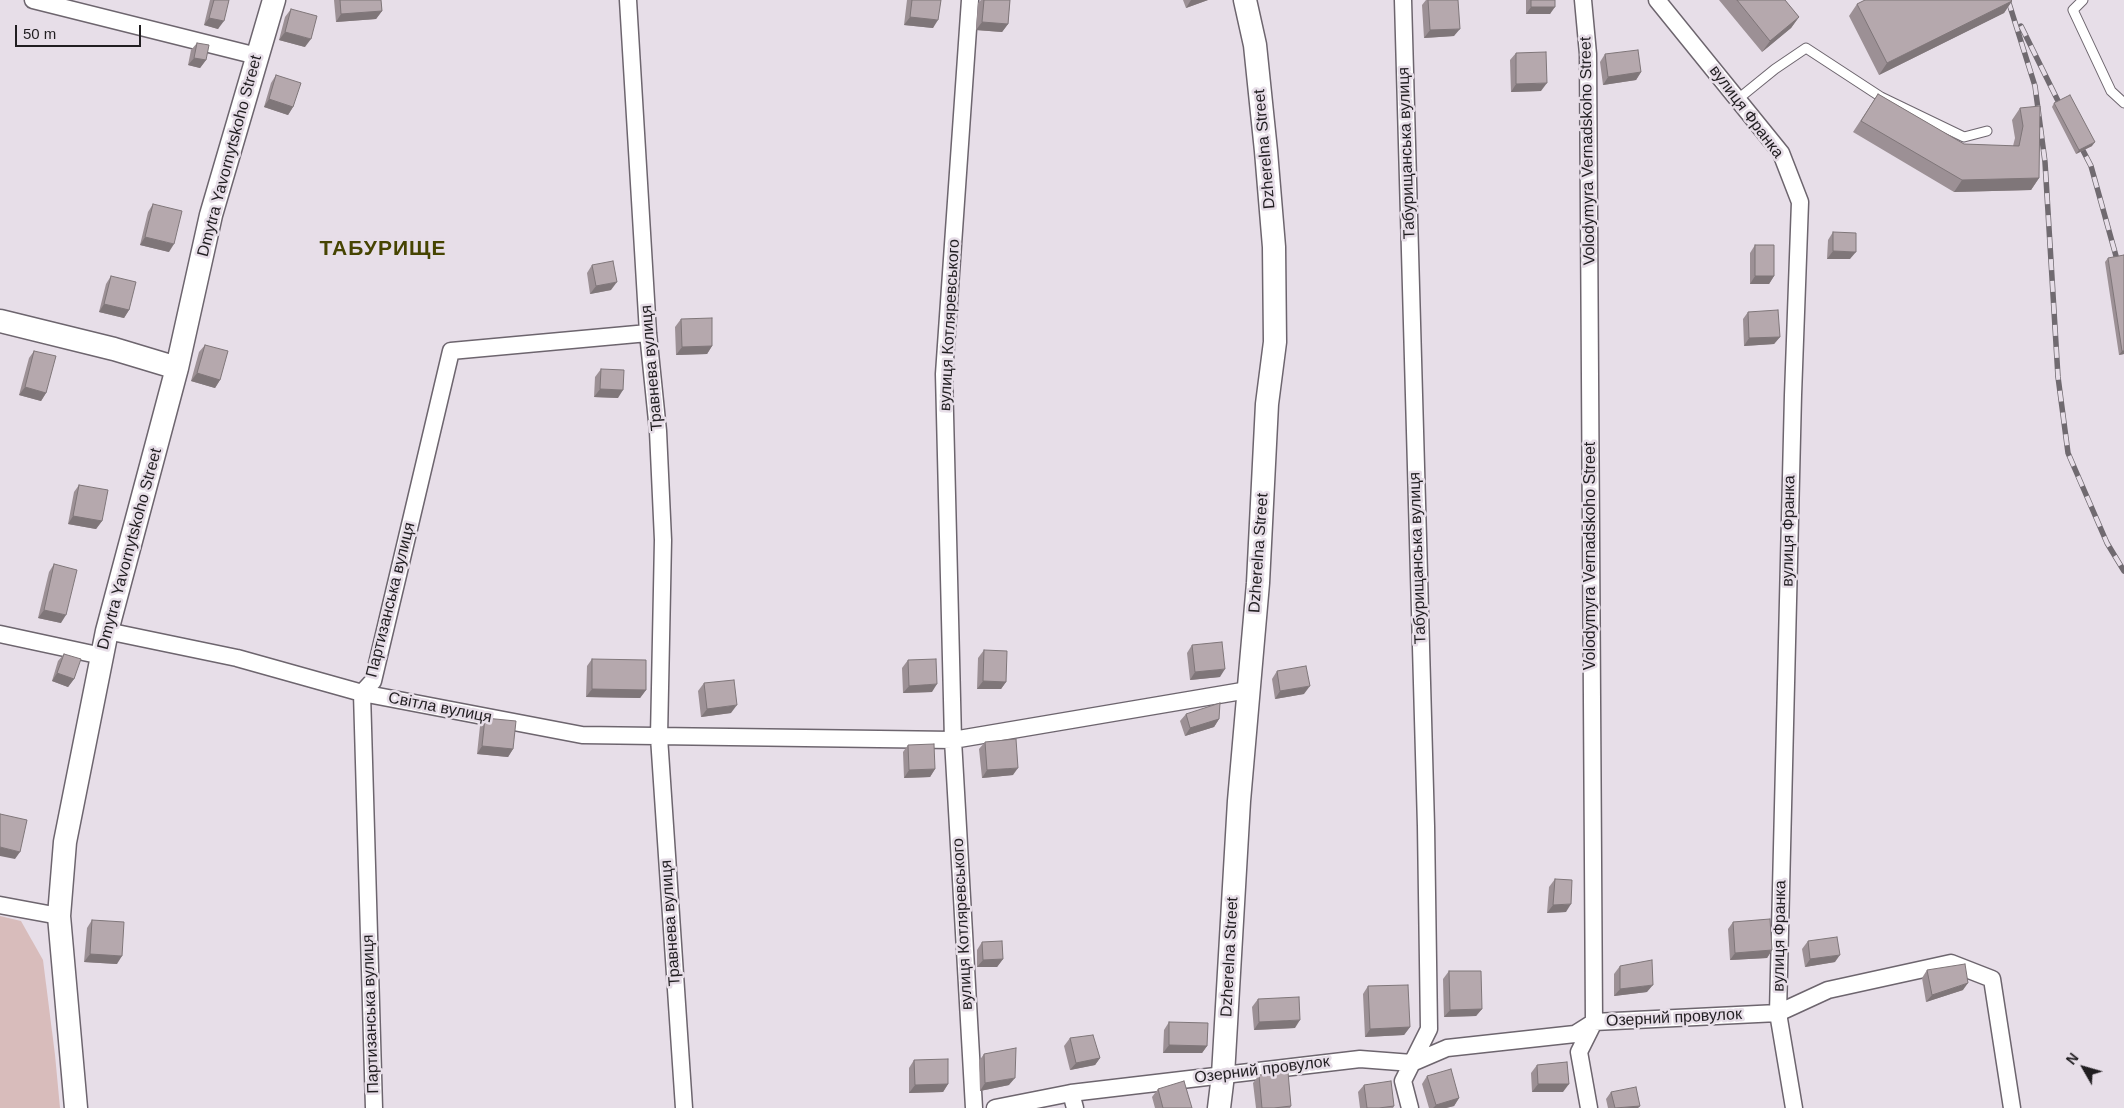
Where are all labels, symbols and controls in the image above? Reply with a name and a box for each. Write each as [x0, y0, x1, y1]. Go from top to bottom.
scale bar [18, 15, 144, 47]
text: 50 m [23, 25, 56, 42]
street label: Volodymyra Vernadskoho Street [1576, 37, 1600, 265]
street label: Dmytra Yavornytskoho Street [194, 53, 266, 259]
street label: вулиця Франка [1705, 62, 1787, 162]
street label: Табурищанська вулиця [1394, 67, 1420, 239]
street label: Dzherelna Street [1250, 88, 1280, 210]
district label: ТАБУРИЩЕ [319, 236, 447, 262]
street label: вулиця Котляревського [936, 239, 964, 411]
street label: Травнева вулиця [637, 304, 667, 432]
street label: Volodymyra Vernadskoho Street [1581, 442, 1601, 670]
street label: Dmytra Yavornytskoho Street [94, 446, 166, 652]
street label: Табурищанська вулиця [1405, 472, 1431, 644]
street label: вулиця Франка [1778, 475, 1800, 587]
street label: Dzherelna Street [1245, 492, 1273, 614]
street label: Партизанська вулиця [362, 520, 420, 680]
street label: Світла вулиця [387, 689, 493, 727]
street label: вулиця Котляревського [949, 838, 977, 1010]
street label: Травнева вулиця [657, 859, 685, 987]
street label: вулиця Франка [1769, 880, 1791, 992]
street label: Dzherelna Street [1217, 897, 1243, 1017]
street label: Партизанська вулиця [359, 934, 383, 1094]
street label: Озерний провулок [1605, 1005, 1743, 1031]
north arrow [2059, 1043, 2109, 1093]
text: N [2063, 1050, 2082, 1068]
street label: Озерний провулок [1193, 1052, 1331, 1088]

